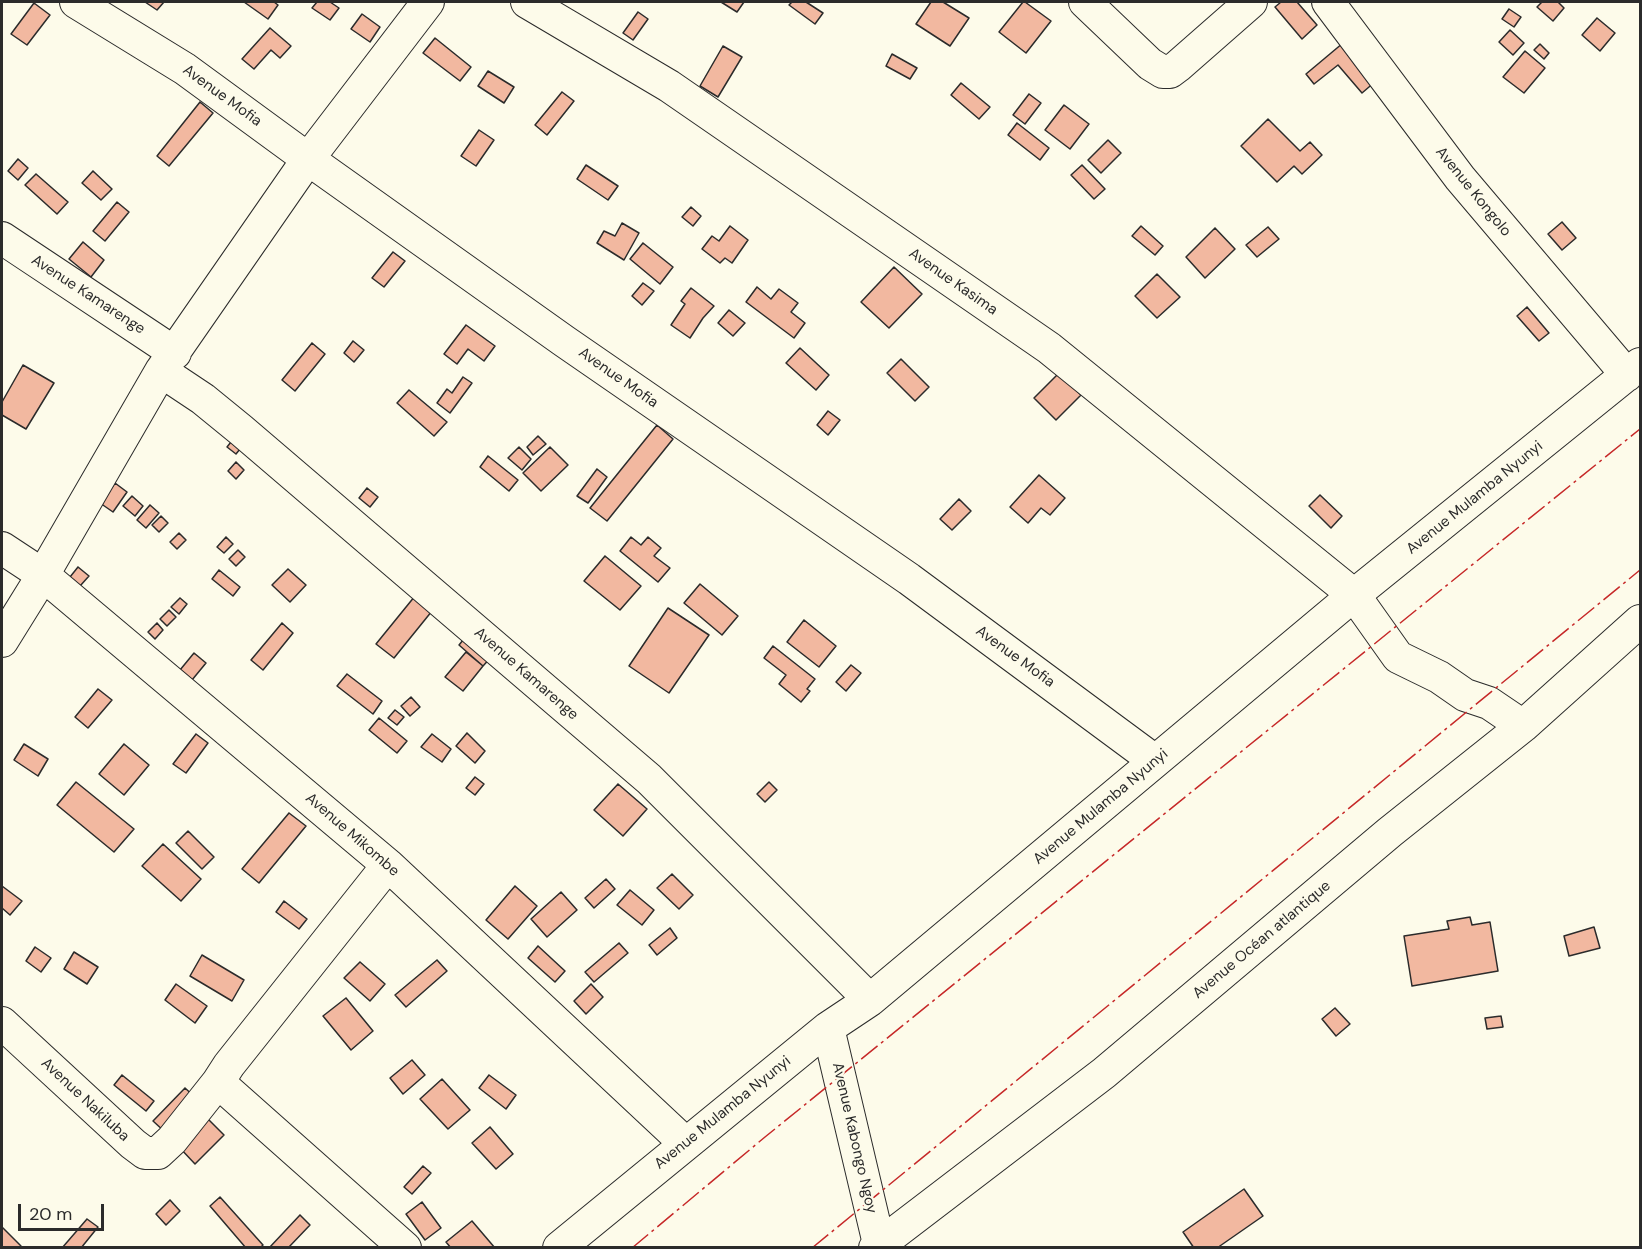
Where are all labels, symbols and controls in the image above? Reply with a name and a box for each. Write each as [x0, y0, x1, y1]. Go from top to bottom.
street label: Avenue Mofia [179, 61, 265, 131]
street label: Avenue Kongolo [1431, 144, 1515, 240]
street label: Avenue Kasima [905, 245, 1001, 319]
street label: Avenue Kamarenge [28, 251, 148, 339]
street label: Avenue Mofia [575, 344, 661, 412]
street label: Avenue Mulamba Nyunyi [1403, 437, 1547, 559]
street label: Avenue Mofia [972, 622, 1058, 692]
street label: Avenue Kamarenge [470, 624, 582, 724]
street label: Avenue Mulamba Nyunyi [1030, 745, 1172, 869]
street label: Avenue Mikombe [301, 789, 403, 881]
street label: Avenue Océan atlantique [1189, 877, 1335, 1003]
street label: Avenue Mulamba Nyunyi [651, 1052, 795, 1174]
street label: Avenue Nakiluba [37, 1054, 133, 1146]
street label: Avenue Kabongo Ngoy [828, 1061, 880, 1215]
scale bar [21, 1192, 106, 1230]
text: 20 m [29, 1202, 72, 1226]

